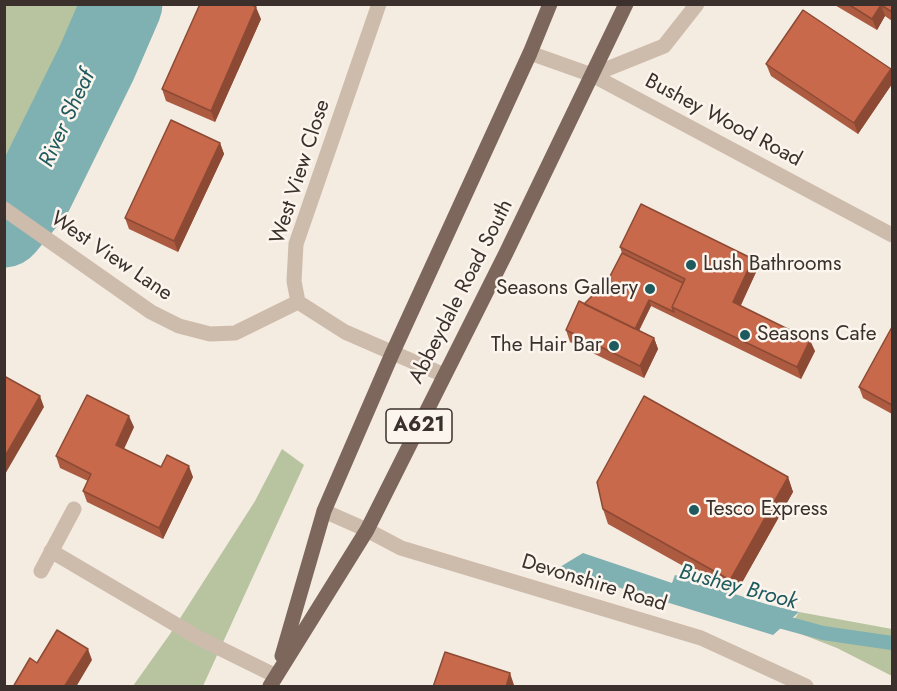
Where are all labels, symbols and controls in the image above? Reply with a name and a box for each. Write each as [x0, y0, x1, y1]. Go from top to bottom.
water label: River Sheaf [34, 66, 102, 172]
street label: Bushey Wood Road [640, 69, 806, 173]
street label: West View Close [266, 97, 336, 247]
street label: Abbeydale Road South [405, 196, 519, 388]
street label: West View Lane [45, 207, 177, 307]
place label: Lush Bathrooms [703, 252, 841, 278]
marker: Lush Bathrooms [684, 258, 698, 272]
place label: Seasons Gallery [496, 276, 638, 302]
marker: Seasons Gallery [643, 282, 657, 296]
place label: Seasons Cafe [757, 322, 876, 348]
marker: Seasons Cafe [738, 328, 752, 342]
place label: The Hair Bar [491, 333, 602, 359]
marker: The Hair Bar [607, 339, 621, 353]
road number: A621 [386, 409, 452, 443]
place label: Tesco Express [706, 497, 828, 523]
marker: Tesco Express [687, 503, 701, 517]
street label: Devonshire Road [518, 550, 670, 618]
water label: Bushey Brook [676, 560, 800, 616]

